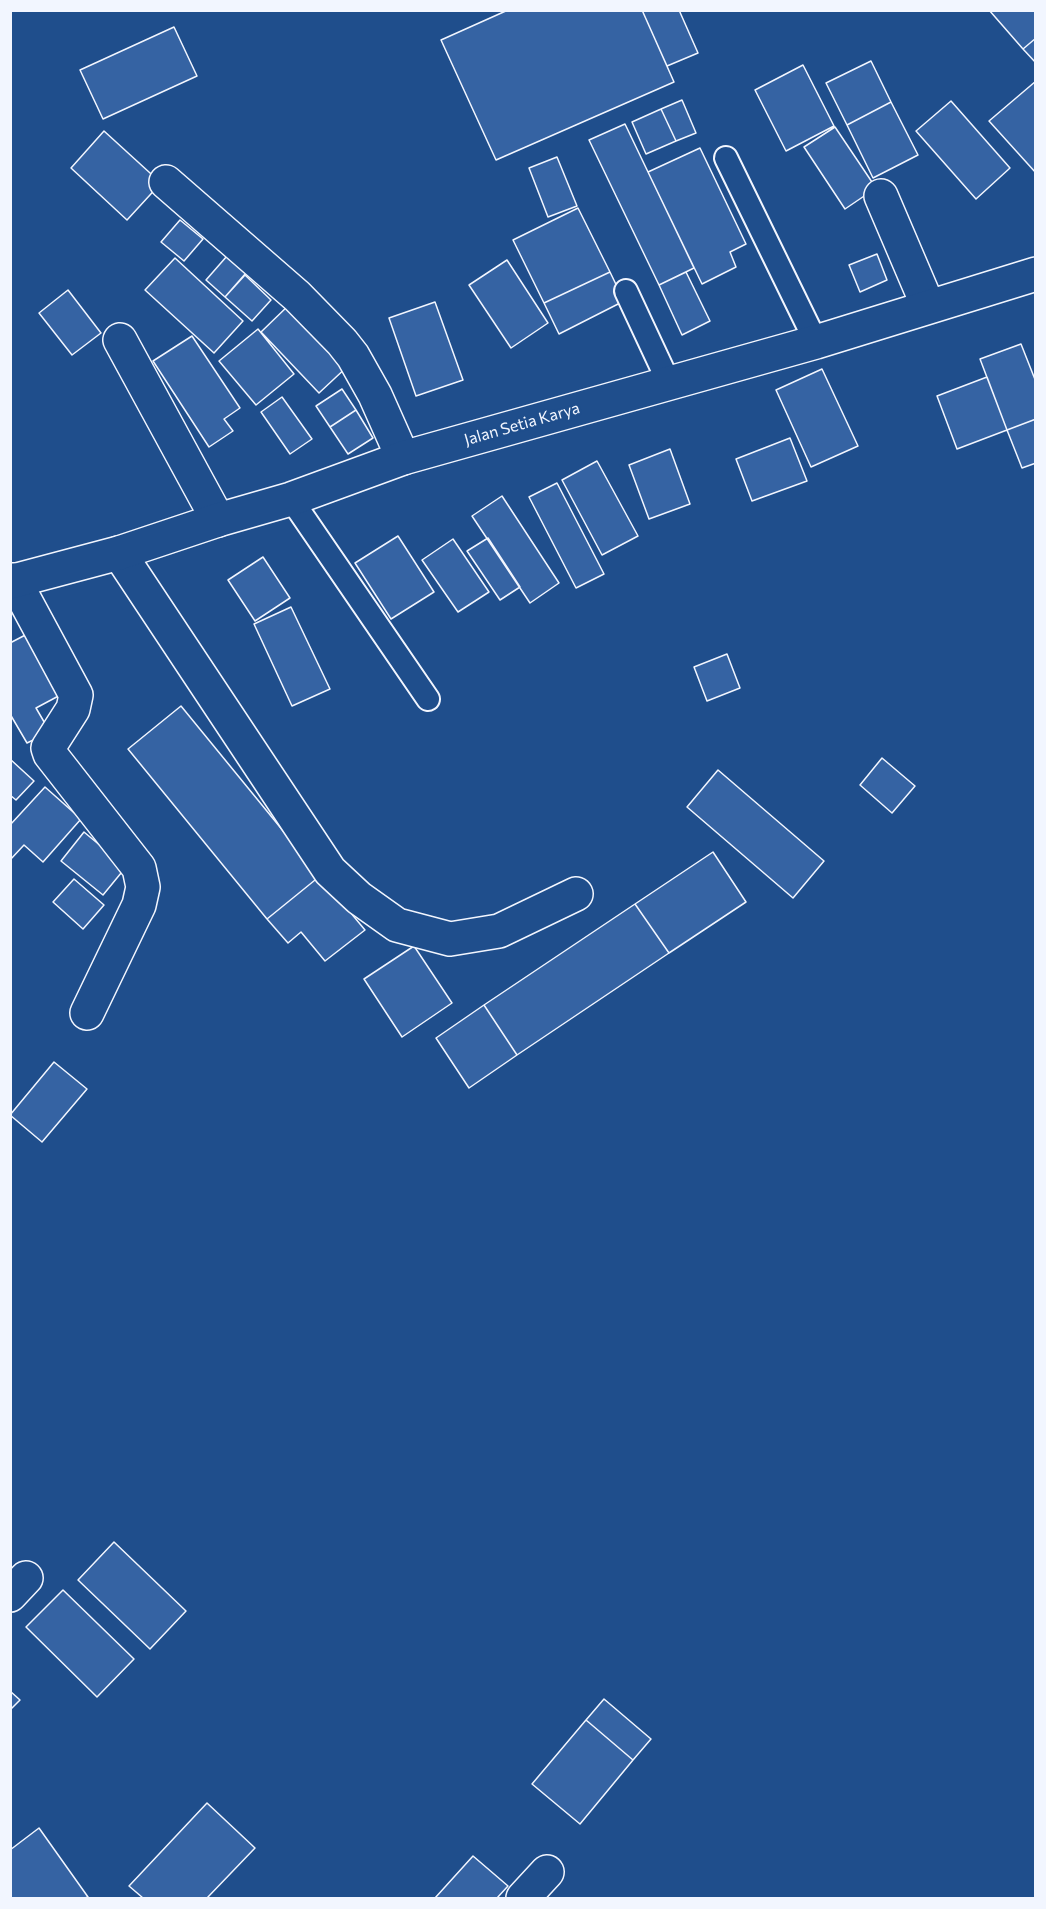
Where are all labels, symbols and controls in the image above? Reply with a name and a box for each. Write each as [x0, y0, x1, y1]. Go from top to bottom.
street label: Jalan Setia Karya [462, 398, 582, 450]

